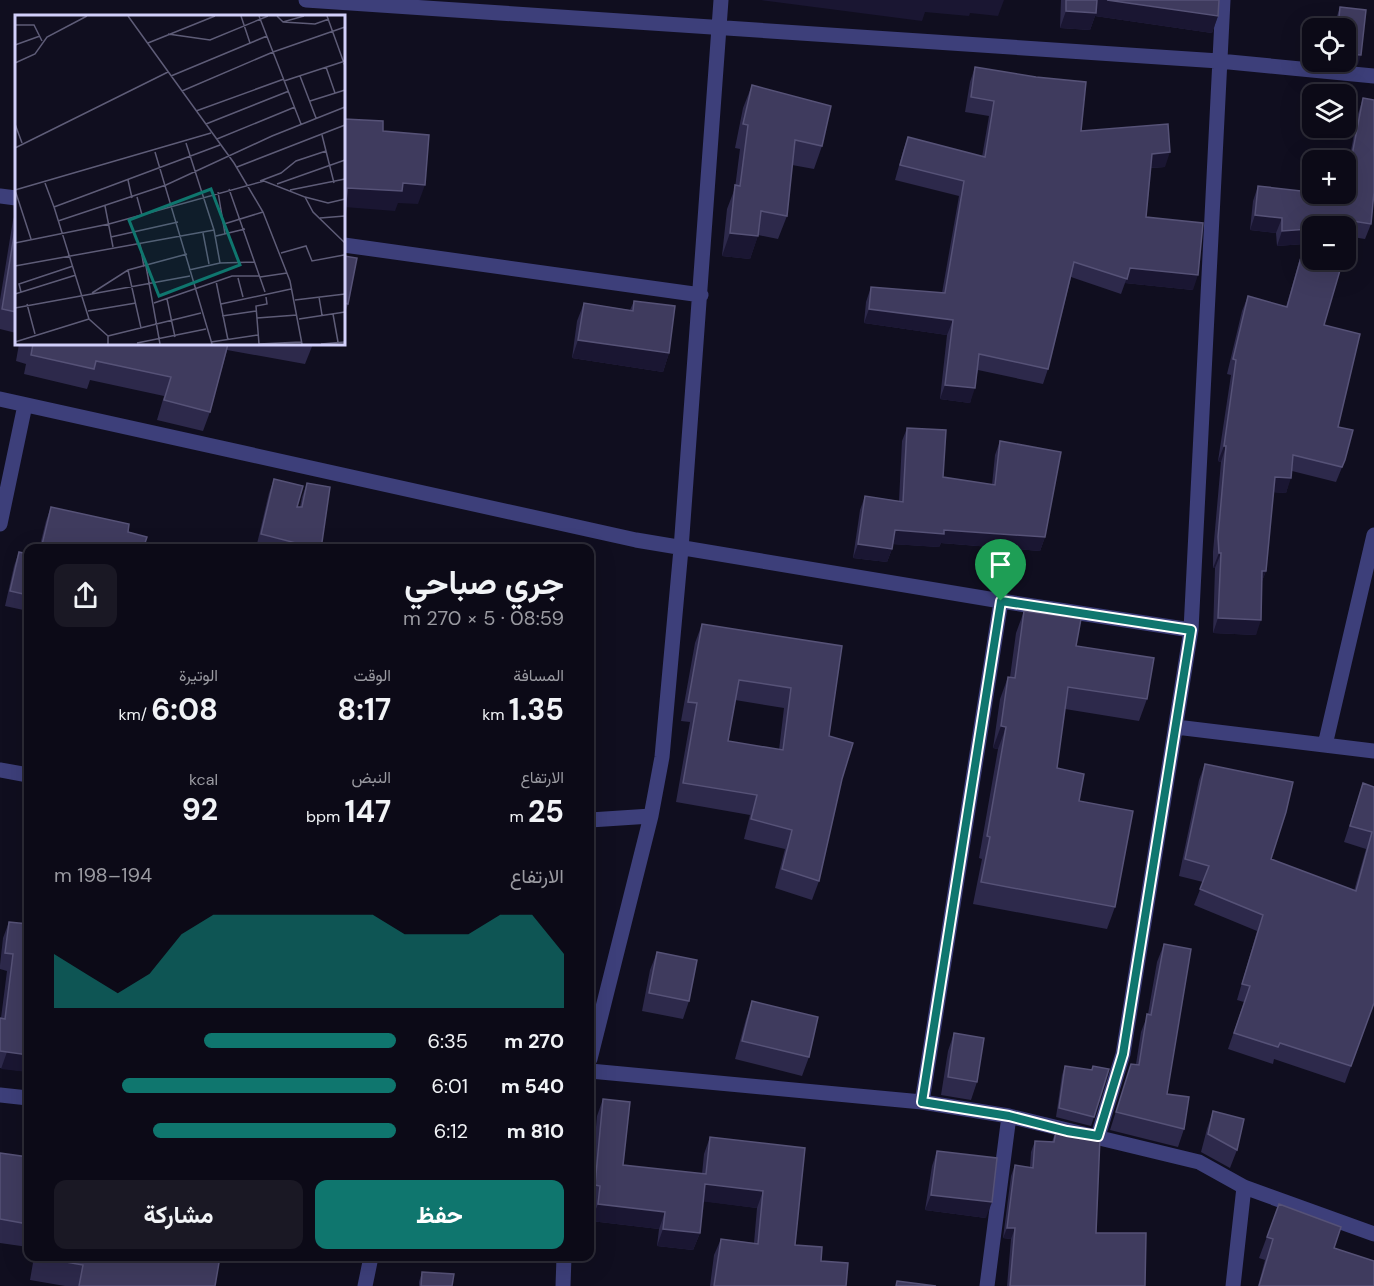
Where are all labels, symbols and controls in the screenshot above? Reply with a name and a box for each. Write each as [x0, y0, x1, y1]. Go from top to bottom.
inset map [15, 15, 345, 345]
map controls [1302, 18, 1356, 270]
button: locate [1302, 18, 1356, 72]
button: layers [1302, 84, 1356, 138]
button: + [1302, 150, 1356, 204]
button: − [1302, 216, 1356, 270]
pin [975, 539, 1026, 601]
icon: arrive [984, 548, 1017, 581]
text: جري صباحي [404, 561, 564, 604]
button: share [54, 564, 117, 627]
text: 08:59 · 5 × 270 m [403, 605, 564, 631]
text: الوتيرة [179, 665, 218, 686]
text: الوقت [353, 665, 391, 686]
text: المسافة [513, 665, 564, 686]
text: 6:08 [151, 690, 218, 729]
text: 8:17 [337, 690, 391, 729]
text: 1.35 [509, 690, 564, 729]
text: /km [118, 704, 151, 725]
text: km [482, 704, 509, 725]
text: النبض [351, 767, 391, 788]
text: الارتفاع [521, 767, 564, 788]
text: kcal [189, 769, 218, 790]
text: 92 [182, 790, 218, 829]
text: 147 [344, 792, 391, 831]
text: 25 [528, 792, 564, 831]
text: bpm [306, 806, 344, 827]
text: m [509, 806, 528, 827]
text: 194–198 m [54, 862, 152, 888]
text: الارتفاع [510, 863, 564, 889]
text: 6:35 [427, 1028, 468, 1054]
text: 270 m [504, 1028, 564, 1054]
text: 6:01 [431, 1073, 468, 1099]
text: 540 m [501, 1073, 564, 1099]
text: 6:12 [434, 1118, 468, 1144]
text: 810 m [507, 1118, 564, 1144]
button: مشاركة [54, 1180, 303, 1249]
button: حفظ [315, 1180, 564, 1249]

